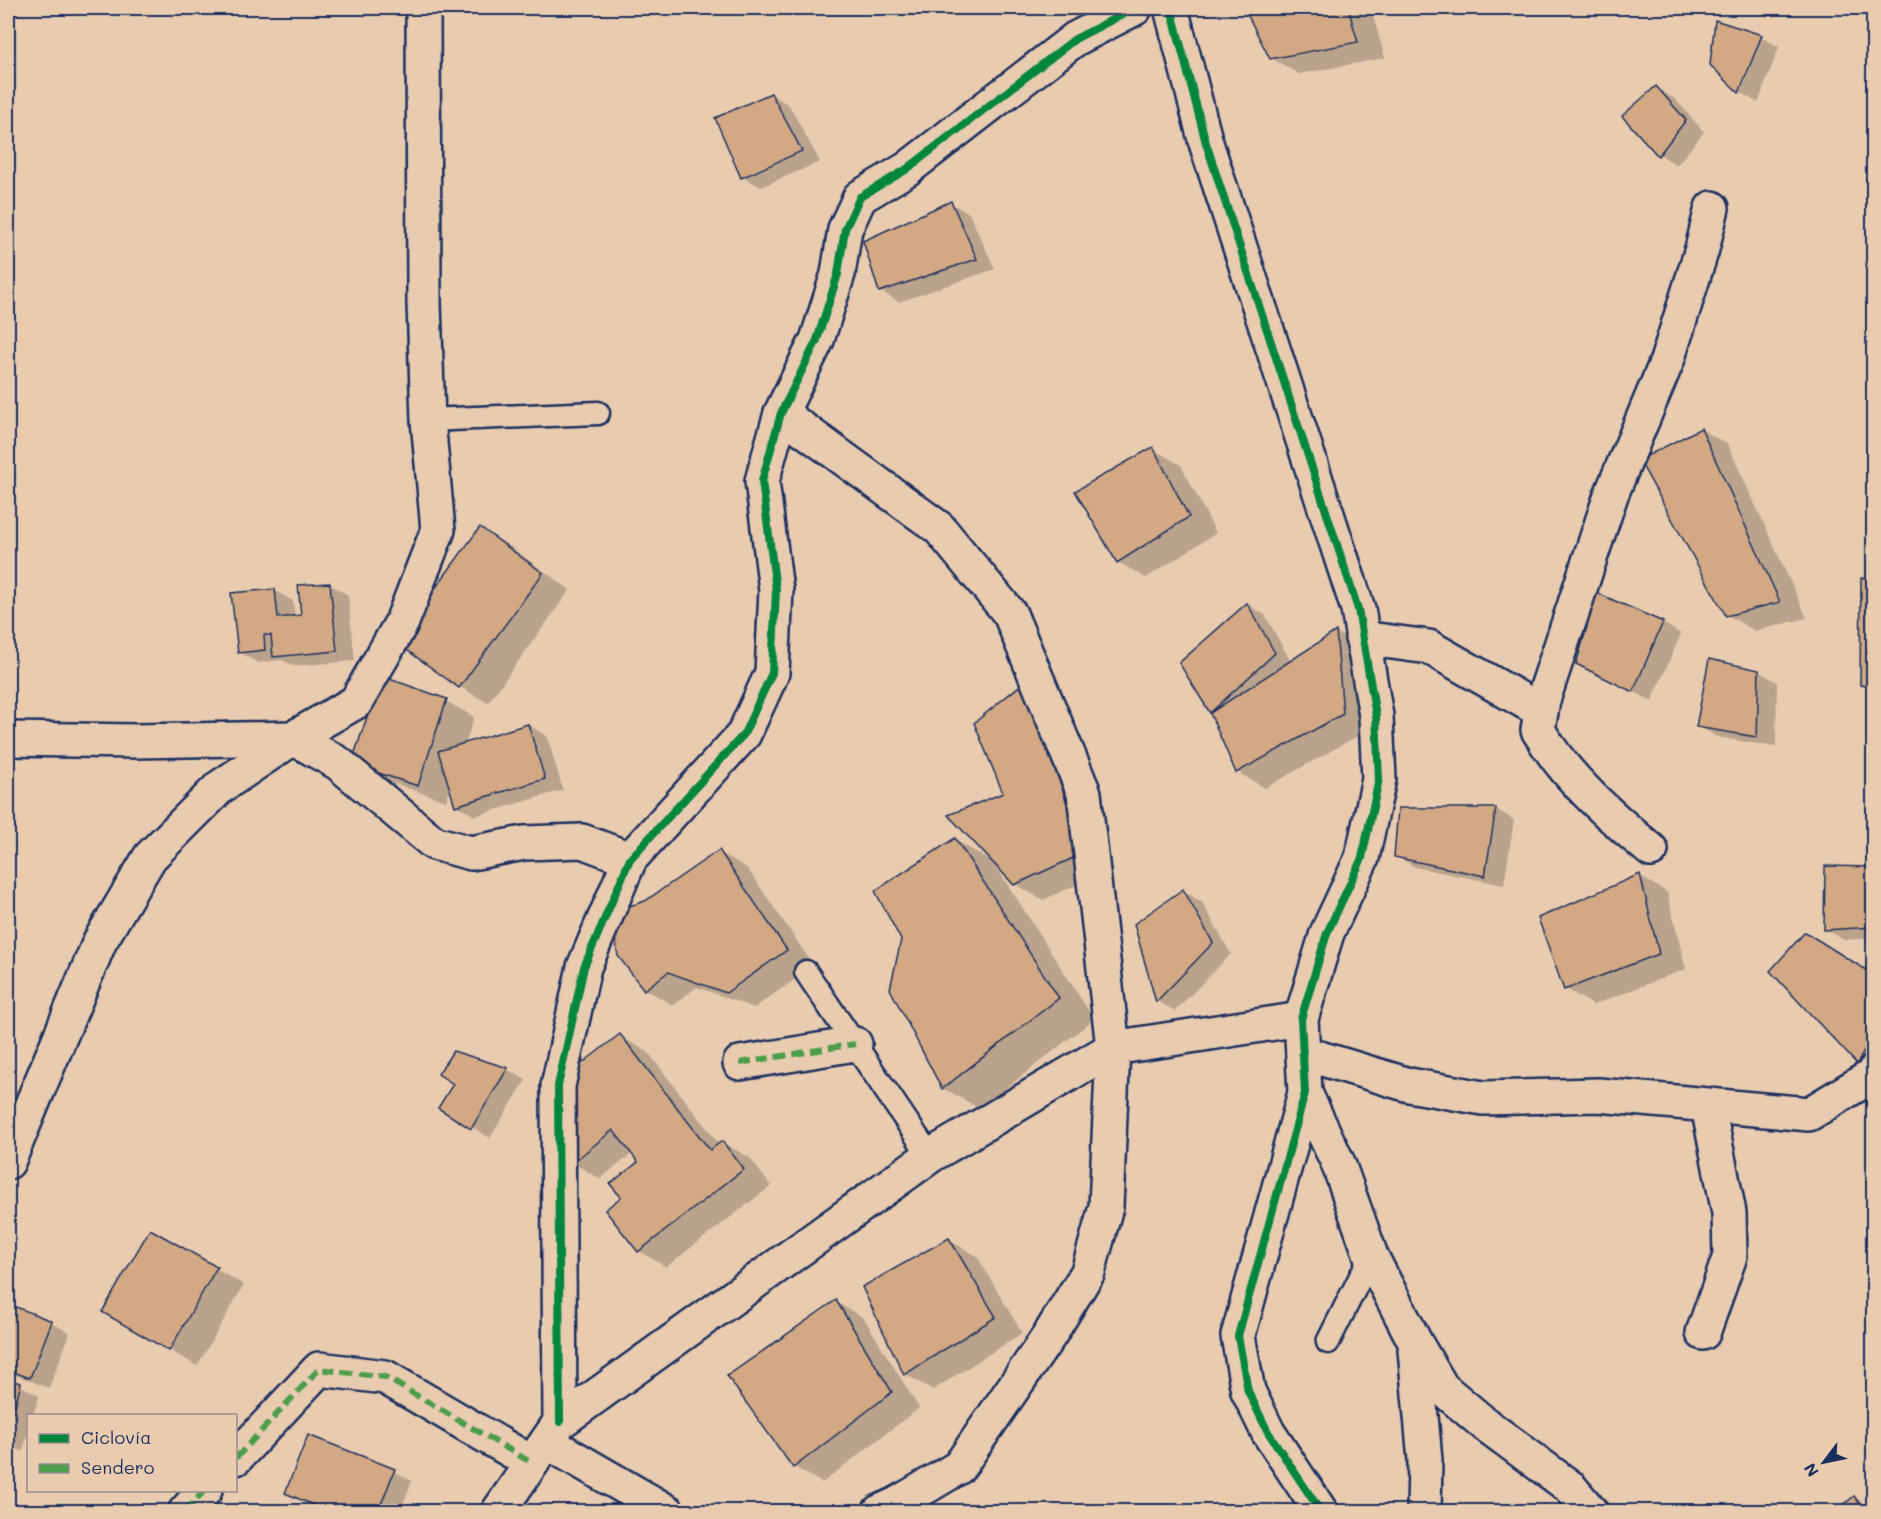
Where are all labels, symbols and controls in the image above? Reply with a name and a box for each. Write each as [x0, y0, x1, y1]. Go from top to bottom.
legend [27, 1414, 237, 1492]
text: Ciclovía [81, 1425, 152, 1449]
north arrow [1794, 1432, 1854, 1492]
text: Sendero [81, 1455, 155, 1479]
text: N [1799, 1459, 1823, 1481]

